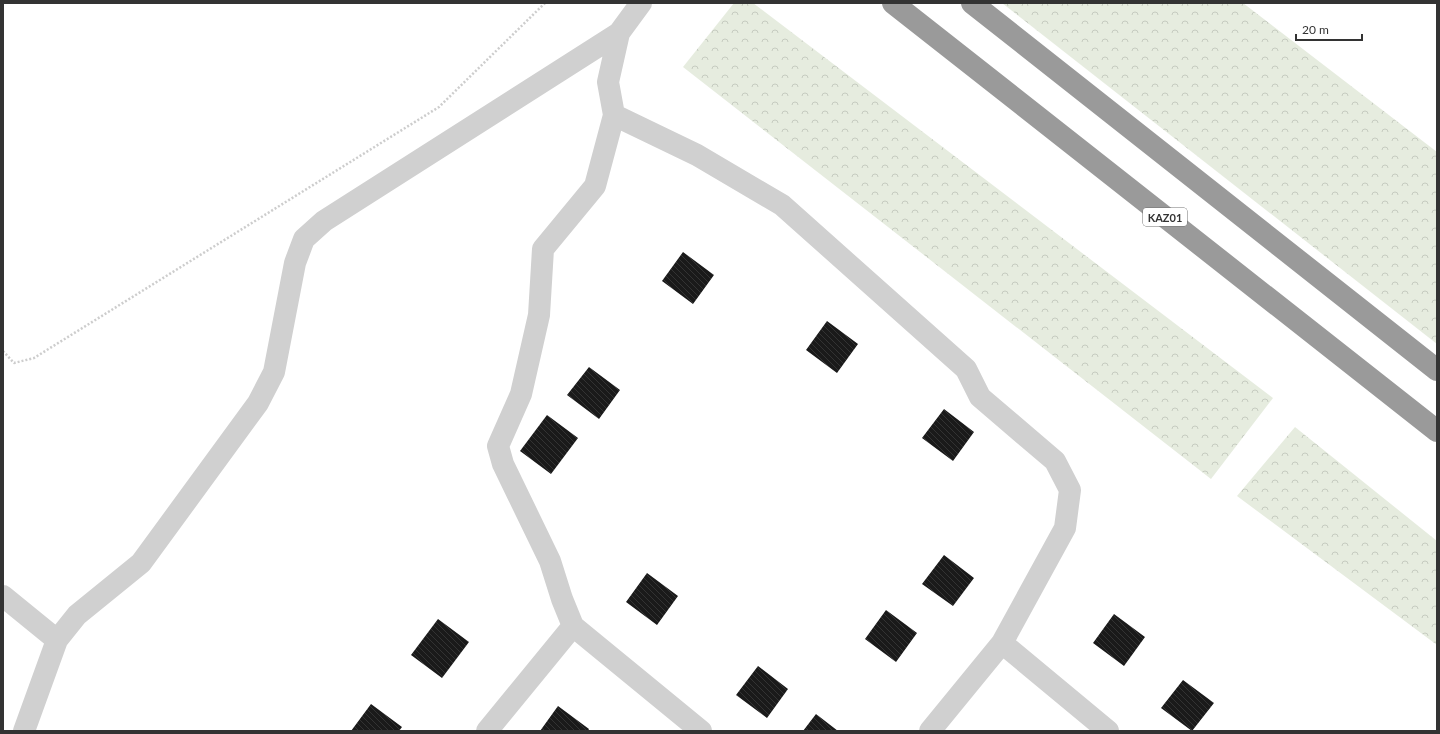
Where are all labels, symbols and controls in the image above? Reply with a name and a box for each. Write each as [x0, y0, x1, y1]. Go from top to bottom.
scale bar [1296, 16, 1362, 42]
text: 20 m [1302, 22, 1329, 37]
road number: KАZ01 [1143, 208, 1187, 226]

